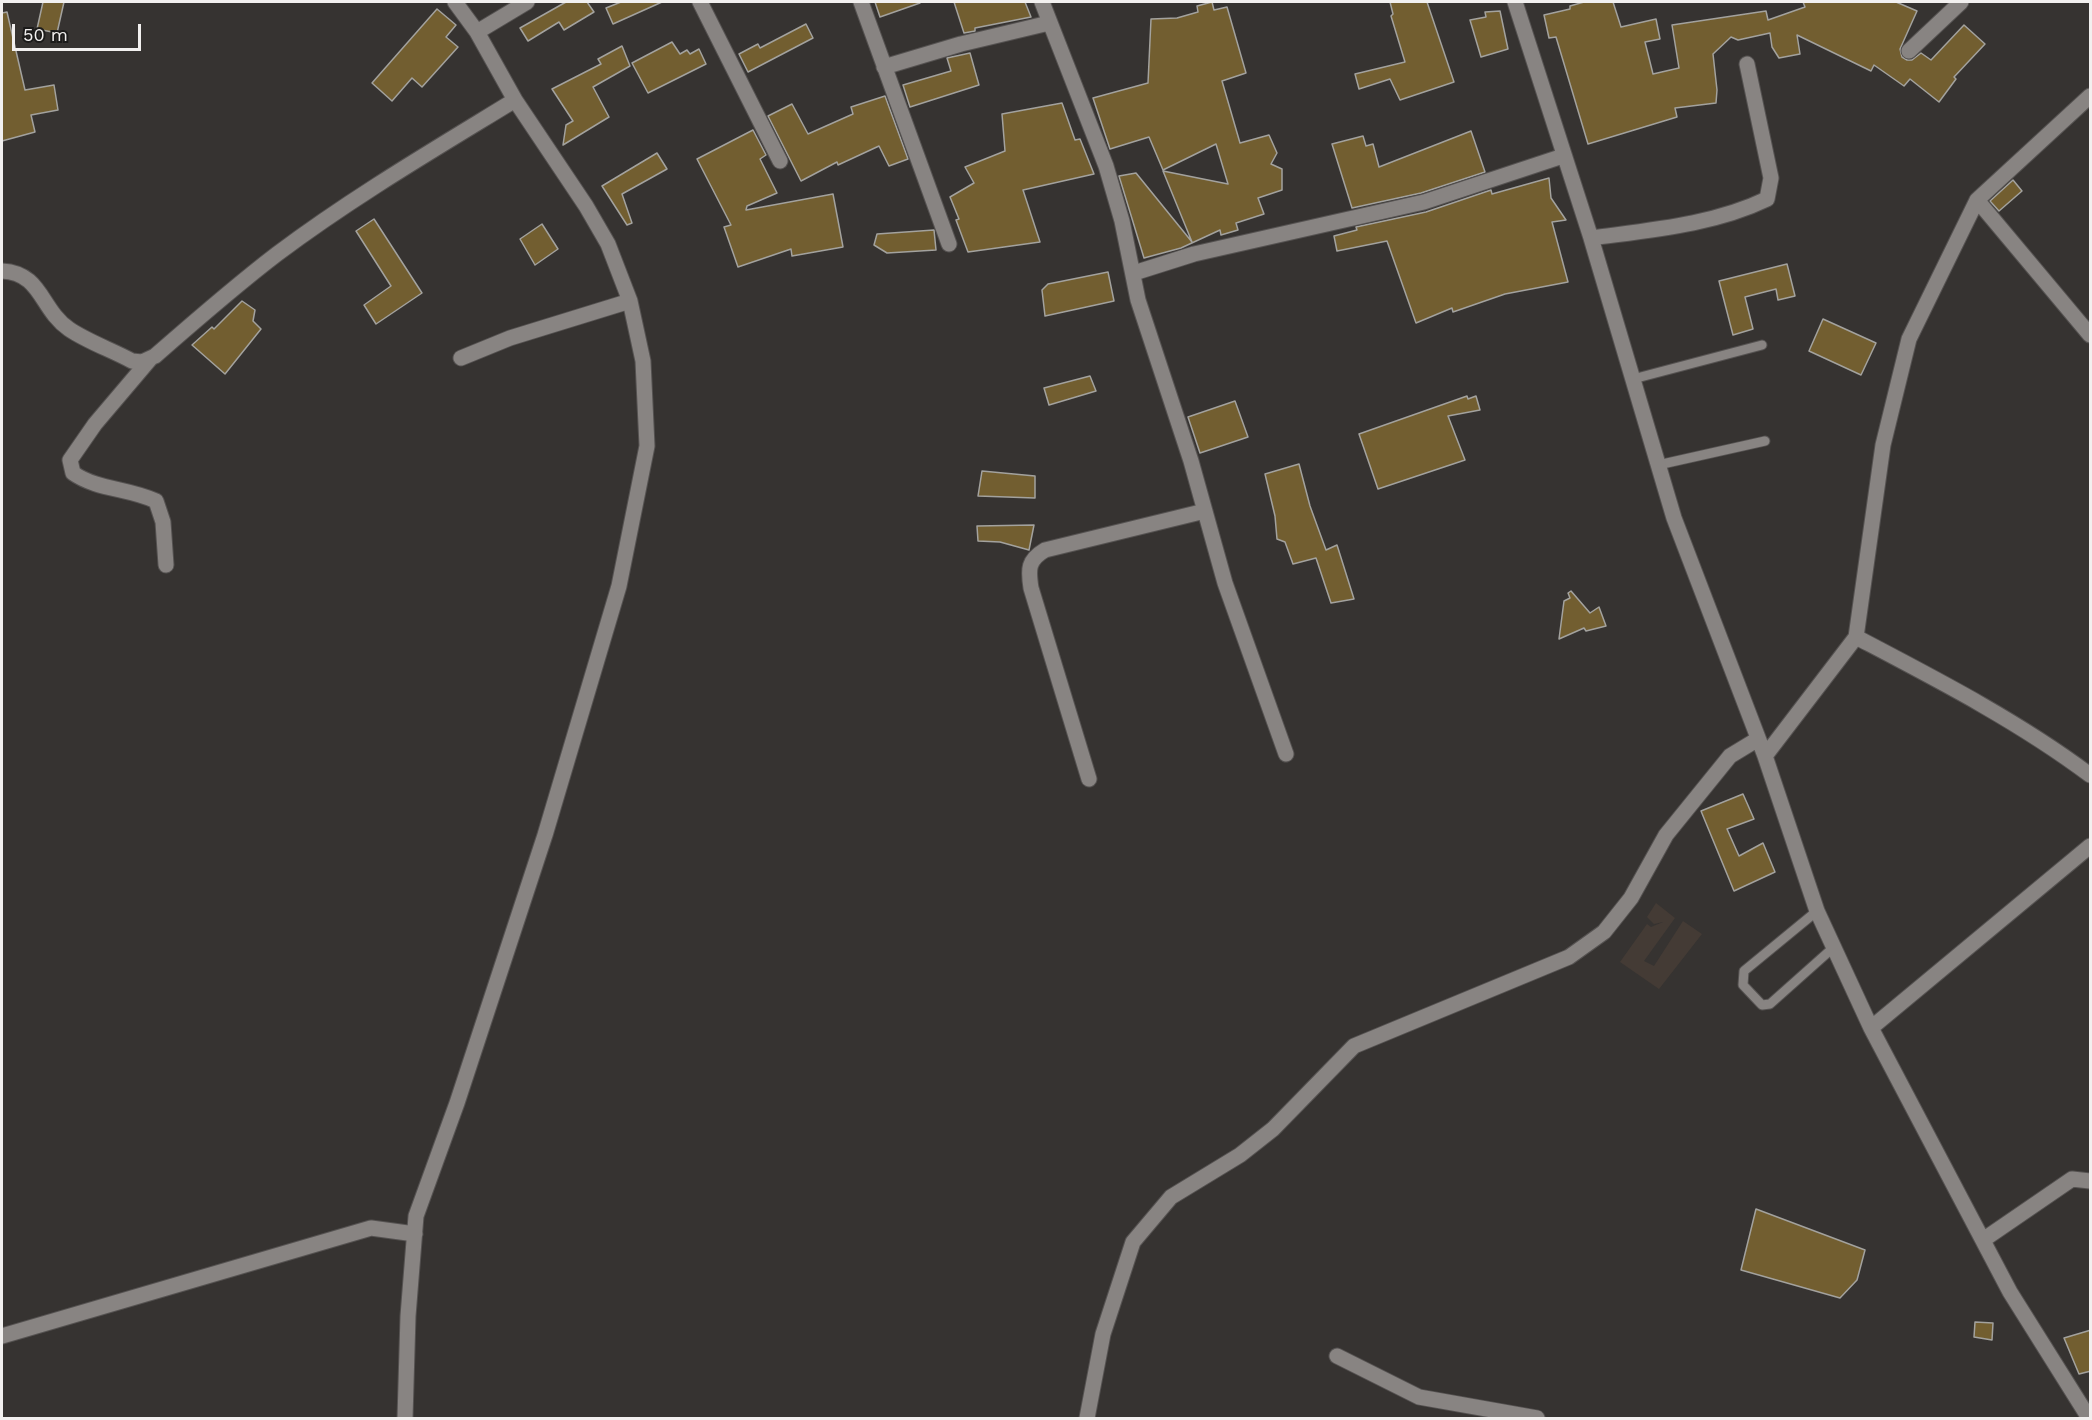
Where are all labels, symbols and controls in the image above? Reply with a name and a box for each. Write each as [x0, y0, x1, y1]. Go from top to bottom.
scale bar [15, 12, 144, 50]
text: 50 m [23, 24, 68, 45]

